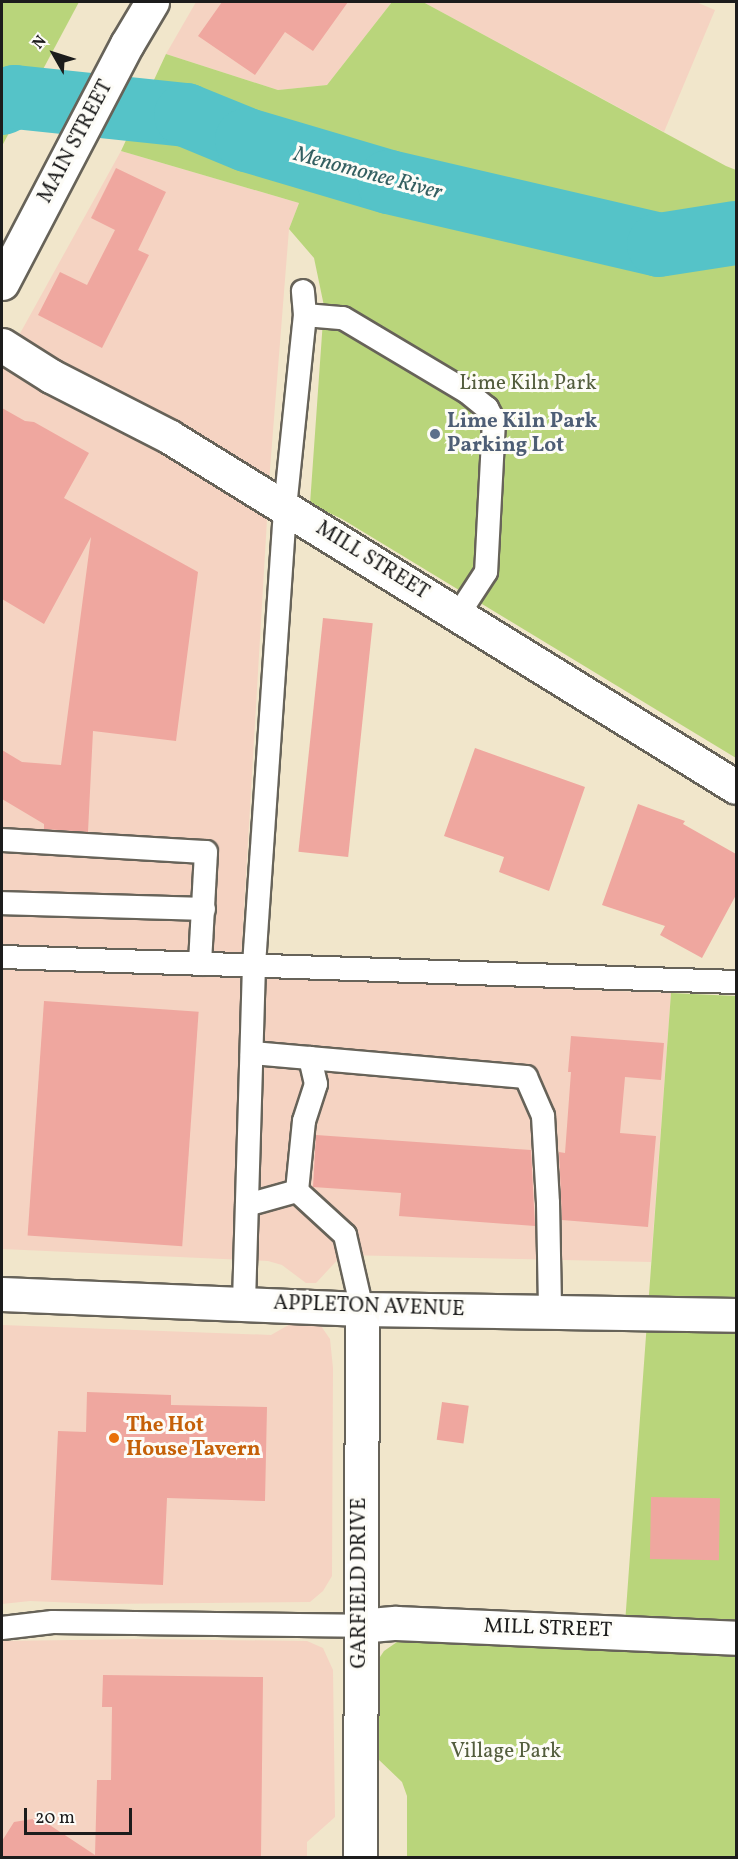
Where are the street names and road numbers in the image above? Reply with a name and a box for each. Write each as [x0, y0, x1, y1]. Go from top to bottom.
street label: MAIN STREET [33, 76, 119, 208]
street label: MILL STREET [311, 516, 433, 606]
street label: APPLETON AVENUE [273, 1291, 465, 1323]
street label: GARFIELD DRIVE [347, 1497, 373, 1669]
street label: MILL STREET [483, 1614, 613, 1644]

